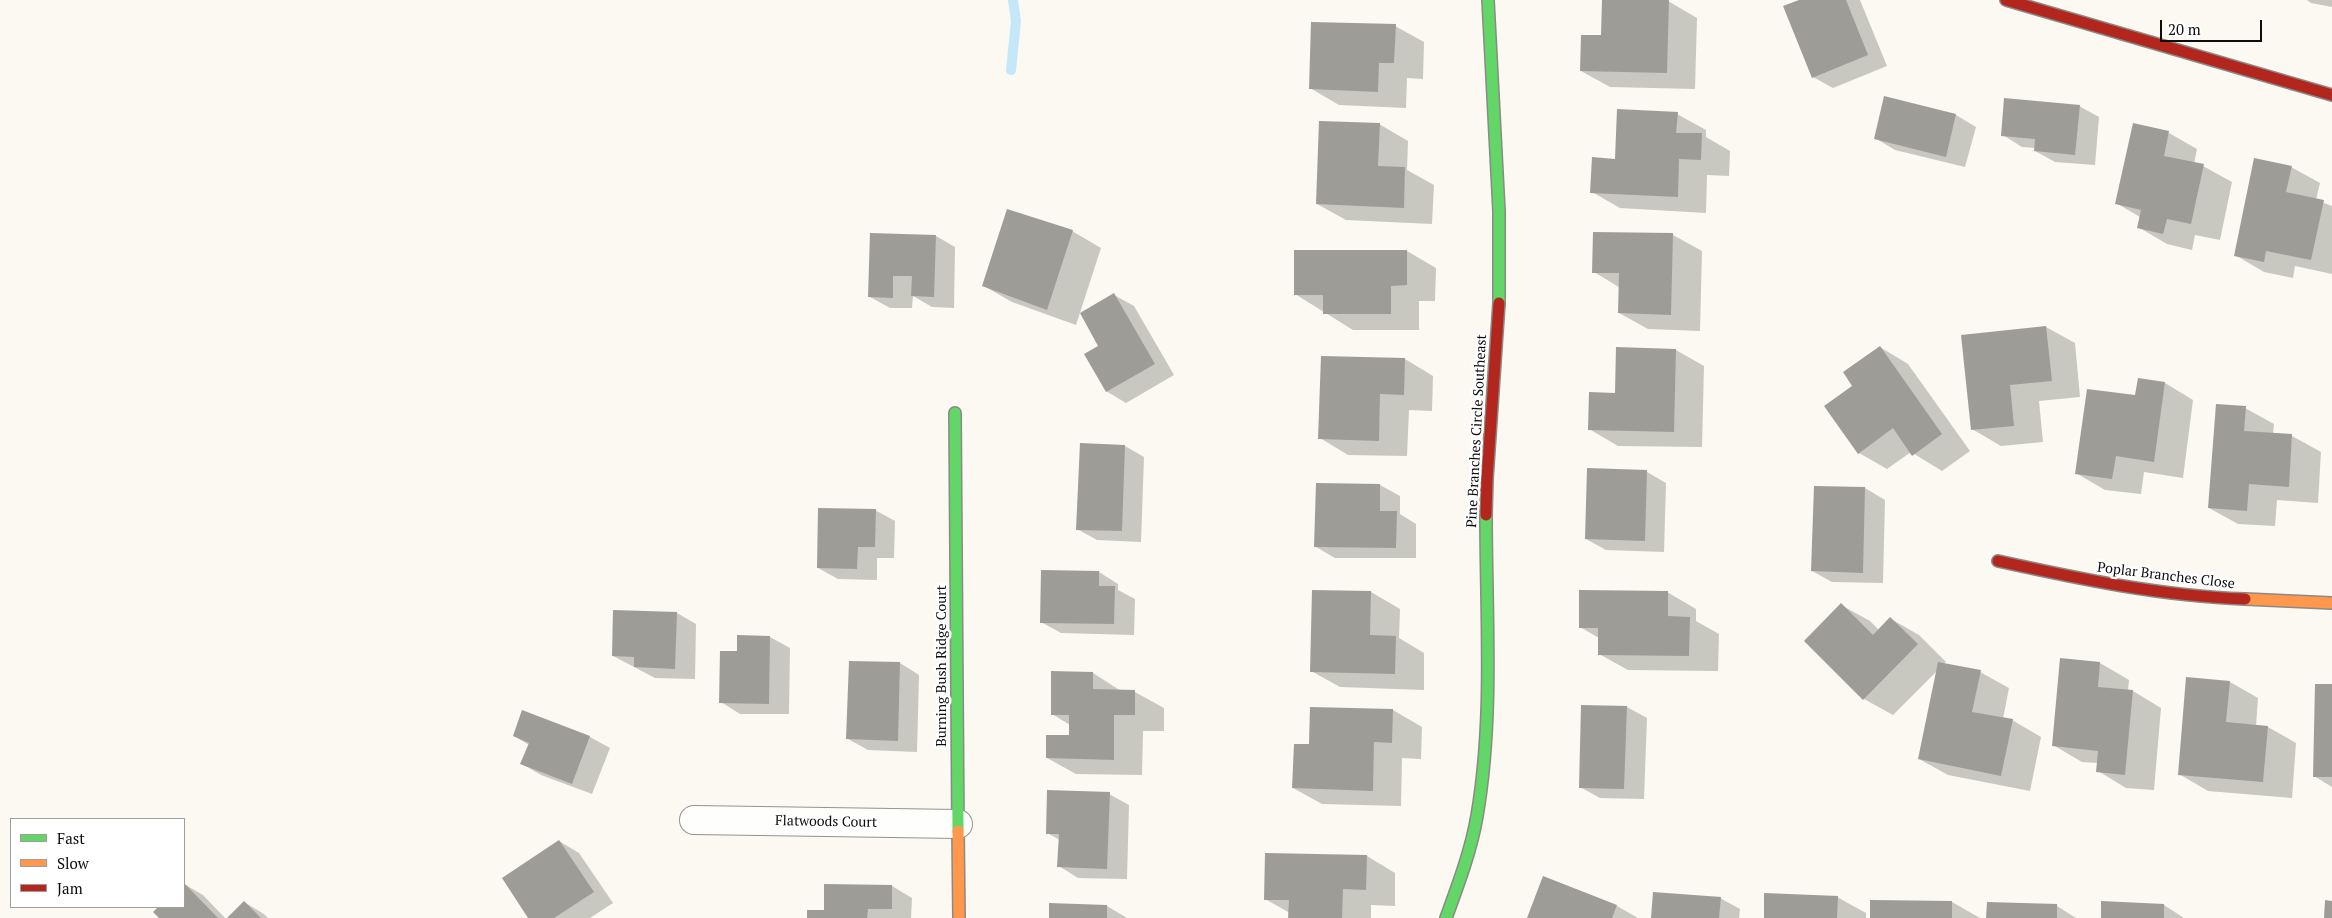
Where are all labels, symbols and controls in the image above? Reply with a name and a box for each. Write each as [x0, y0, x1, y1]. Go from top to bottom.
scale bar [2162, 10, 2264, 42]
text: 20 m [2168, 19, 2201, 39]
street label: Pine Branches Circle Southeast [1464, 334, 1490, 528]
street label: Poplar Branches Close [2096, 559, 2236, 593]
street label: Burning Bush Ridge Court [934, 585, 950, 747]
street label: Flatwoods Court [775, 813, 877, 831]
legend [10, 818, 185, 908]
text: Fast [57, 828, 85, 848]
text: Slow [57, 853, 89, 873]
text: Jam [57, 878, 83, 898]

